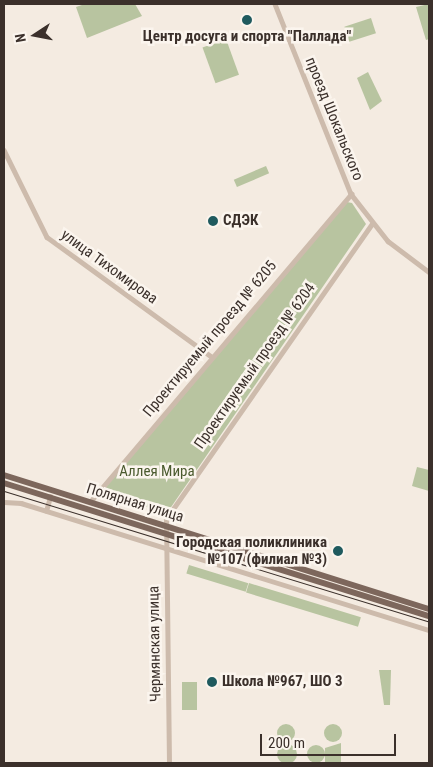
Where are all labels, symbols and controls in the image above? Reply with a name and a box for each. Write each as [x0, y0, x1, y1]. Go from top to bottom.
north arrow [10, 10, 60, 60]
marker: Центр досуга и спорта "Паллада" [241, 14, 253, 26]
place label: Центр досуга и спорта "Паллада" [143, 28, 351, 46]
text: N [12, 32, 29, 44]
street label: проезд Шокальского [301, 55, 367, 183]
place label: СДЭК [223, 212, 258, 230]
marker: СДЭК [207, 215, 219, 227]
street label: улица Тихомирова [57, 226, 161, 308]
street label: Проектируемый проезд № 6205 [139, 257, 281, 421]
street label: Проектируемый проезд № 6204 [191, 280, 319, 452]
park label: Аллея Мира [119, 463, 195, 481]
street label: Полярная улица [84, 480, 186, 526]
place label: Городская поликлиника №107 (филиал №3) [176, 533, 327, 568]
marker: Городская поликлиника №107 (филиал №3) [331, 544, 345, 558]
street label: Чермянская улица [145, 586, 165, 702]
place label: Школа №967, ШО 3 [222, 673, 343, 691]
marker: Школа №967, ШО 3 [206, 676, 218, 688]
scale bar [263, 724, 399, 756]
text: 200 m [268, 734, 305, 752]

